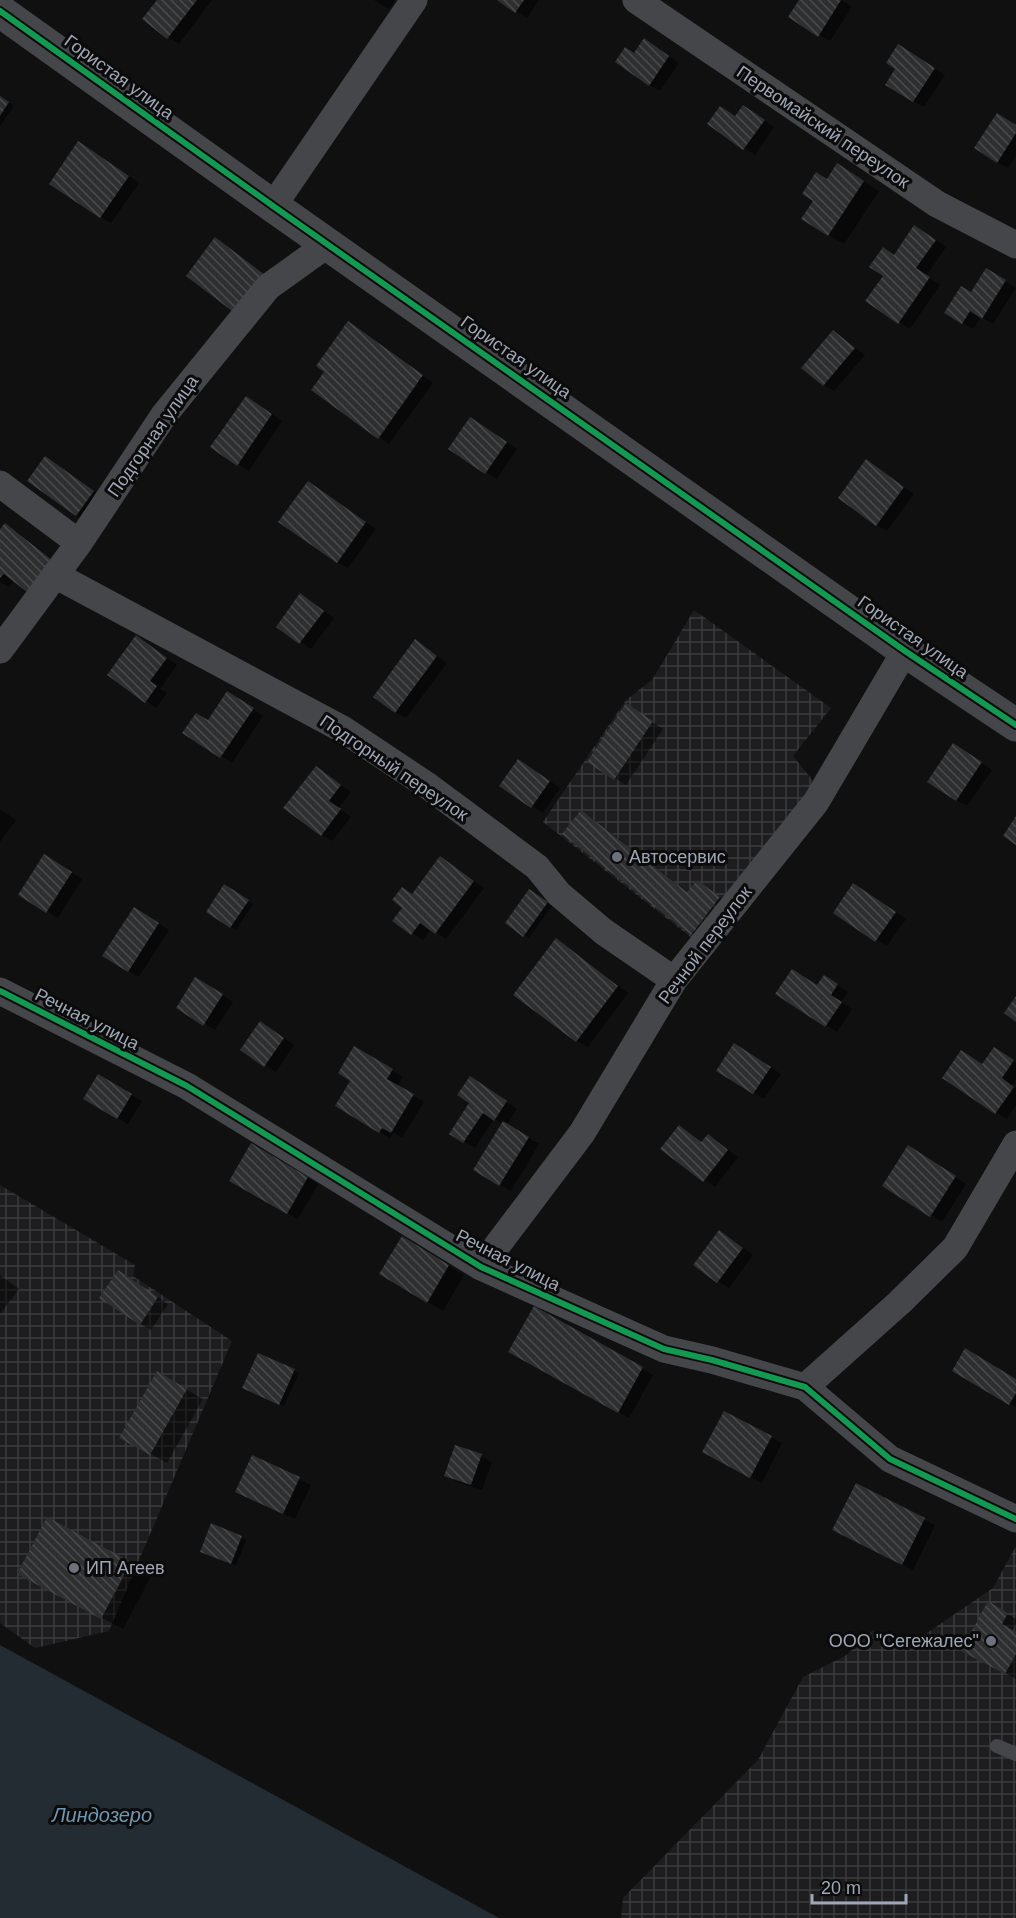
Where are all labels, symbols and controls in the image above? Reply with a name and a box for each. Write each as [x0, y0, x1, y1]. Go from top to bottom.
street label: Гористая улица [61, 31, 178, 124]
street label: Первомайский переулок [733, 62, 913, 192]
street label: Гористая улица [457, 312, 576, 403]
street label: Подгорная улица [104, 371, 203, 500]
street label: Гористая улица [854, 592, 973, 683]
street label: Подгорный переулок [316, 711, 472, 825]
place label: Автосервис [629, 847, 726, 867]
marker: Автосервис [610, 850, 624, 864]
street label: Речной переулок [654, 882, 756, 1008]
street label: Речная улица [32, 984, 143, 1054]
street label: Речная улица [453, 1225, 564, 1295]
place label: ИП Агеев [86, 1558, 165, 1578]
marker: ИП Агеев [67, 1561, 81, 1575]
place label: ООО "Сегежалес" [829, 1631, 979, 1651]
marker: ООО "Сегежалес" [984, 1634, 998, 1648]
water label: Линдозеро [50, 1804, 152, 1826]
scale bar [812, 1867, 906, 1905]
text: 20 m [821, 1878, 861, 1898]

